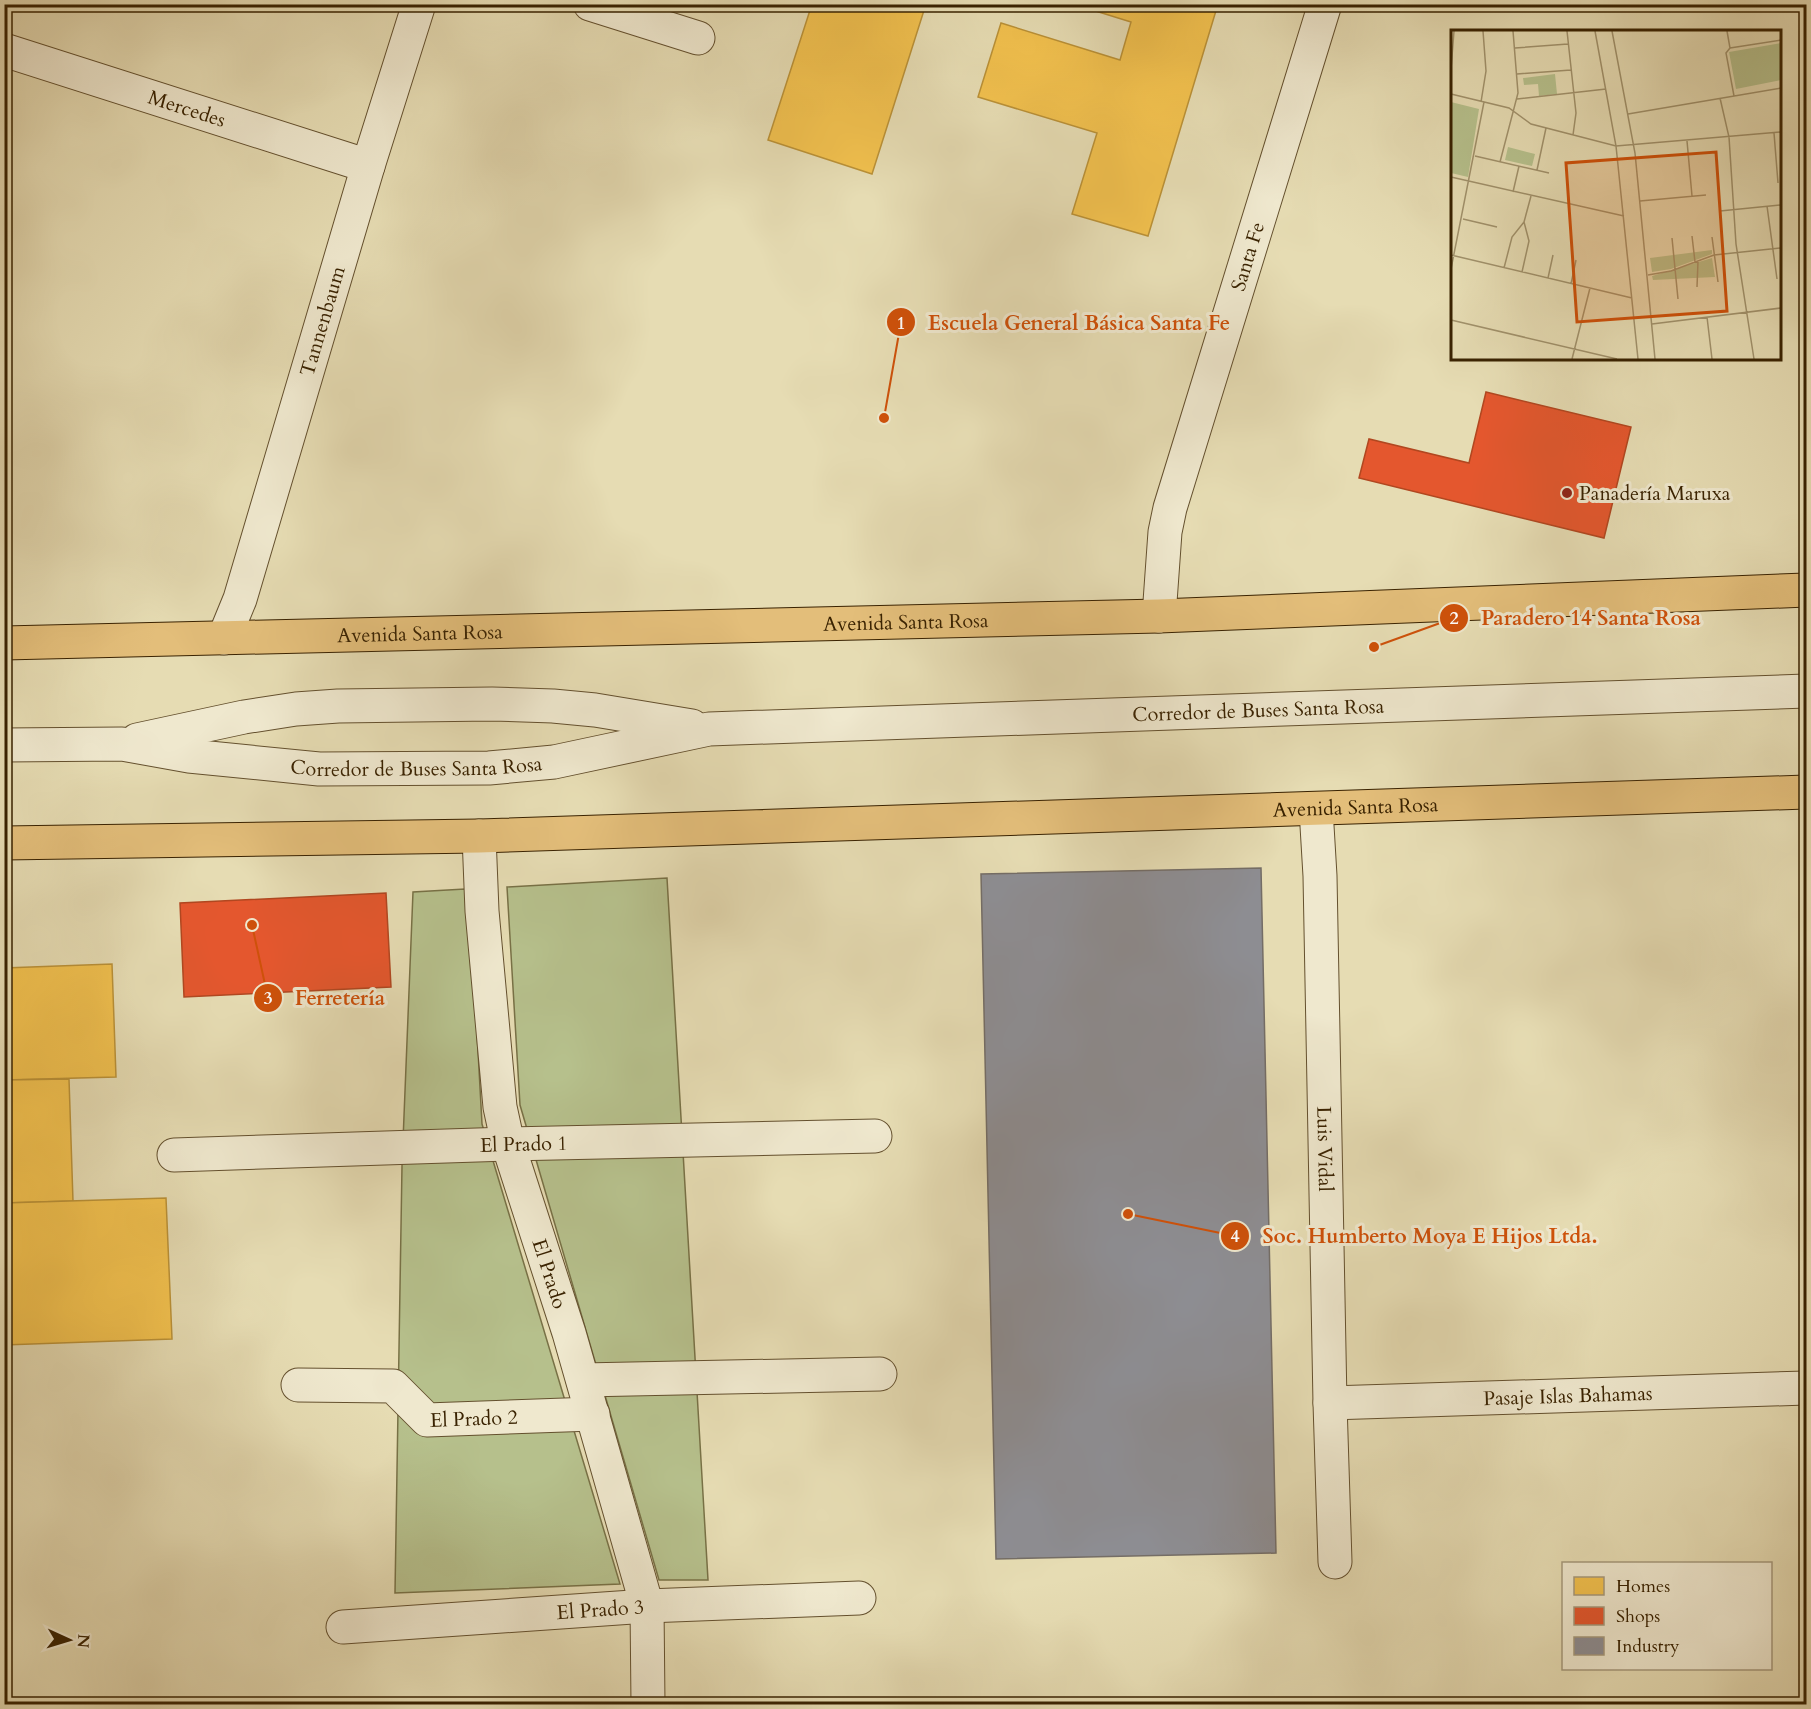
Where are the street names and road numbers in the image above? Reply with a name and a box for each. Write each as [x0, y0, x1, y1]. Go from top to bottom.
street label: Mercedes [145, 83, 229, 133]
street label: Santa Fe [1224, 218, 1271, 294]
street label: Tannenbaum [293, 263, 351, 379]
street label: Avenida Santa Rosa [823, 606, 989, 637]
street label: Avenida Santa Rosa [337, 618, 503, 649]
street label: Corredor de Buses Santa Rosa [1132, 692, 1385, 728]
street label: Corredor de Buses Santa Rosa [289, 750, 544, 783]
street label: Avenida Santa Rosa [1272, 791, 1439, 823]
street label: Luis Vidal [1311, 1106, 1339, 1192]
street label: El Prado 1 [480, 1129, 568, 1158]
street label: El Prado [526, 1235, 574, 1312]
street label: Pasaje Islas Bahamas [1483, 1379, 1653, 1412]
street label: El Prado 2 [430, 1403, 518, 1433]
street label: El Prado 3 [556, 1593, 645, 1626]

